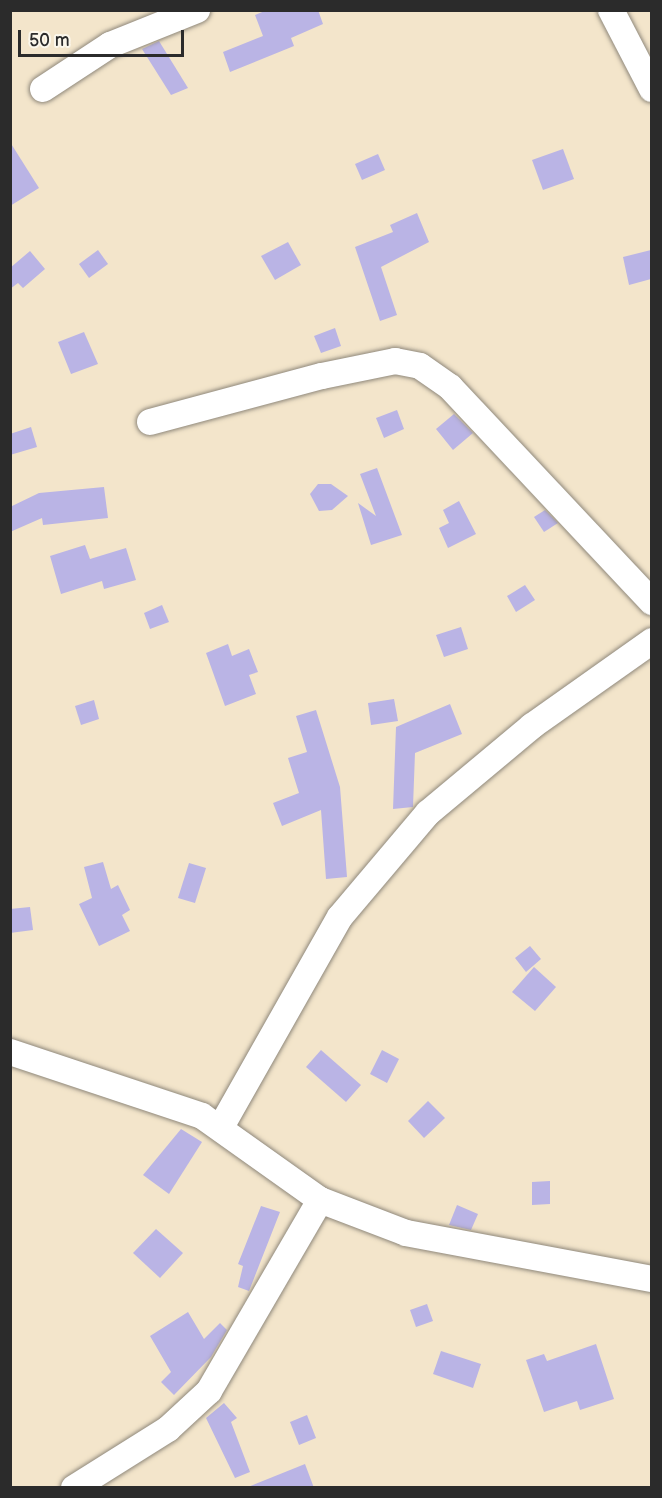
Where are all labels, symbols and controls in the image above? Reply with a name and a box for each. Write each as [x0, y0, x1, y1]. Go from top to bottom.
scale bar [21, 18, 188, 56]
text: 50 m [29, 30, 70, 51]

